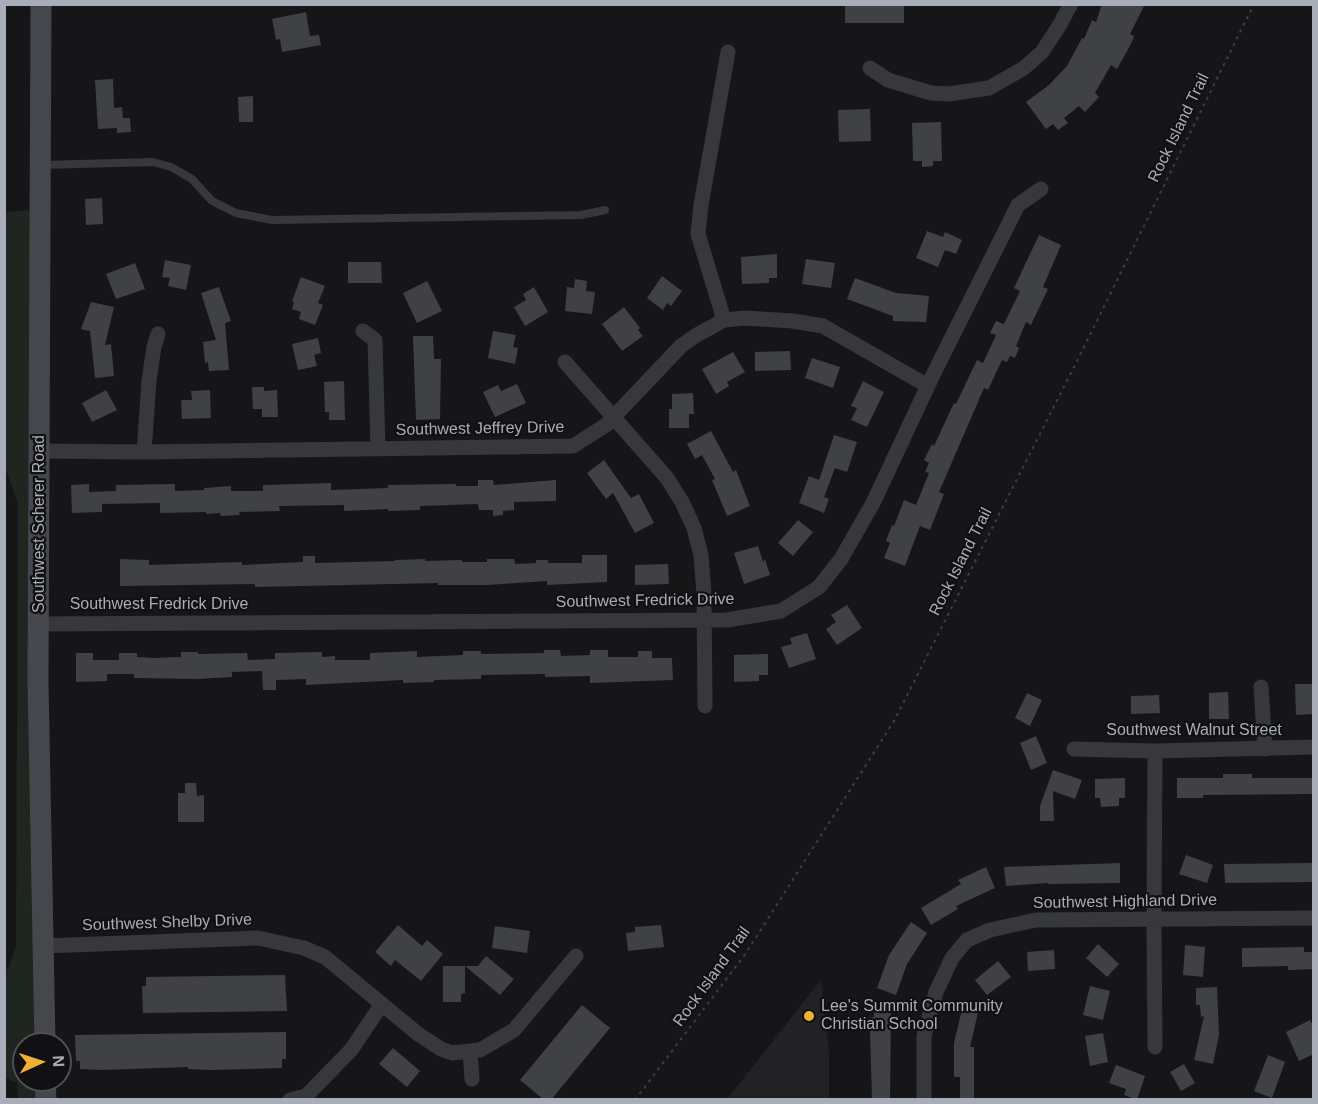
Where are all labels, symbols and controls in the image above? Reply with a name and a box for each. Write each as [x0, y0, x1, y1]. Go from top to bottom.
street label: Rock Island Trail [1144, 71, 1214, 185]
street label: Southwest Jeffrey Drive [396, 418, 564, 440]
street label: Southwest Scherer Road [30, 435, 50, 613]
street label: Rock Island Trail [926, 505, 996, 619]
street label: Southwest Fredrick Drive [555, 590, 735, 612]
street label: Southwest Fredrick Drive [70, 595, 248, 615]
street label: Southwest Walnut Street [1106, 721, 1282, 741]
street label: Southwest Highland Drive [1033, 891, 1217, 913]
street label: Southwest Shelby Drive [82, 910, 252, 936]
street label: Rock Island Trail [669, 923, 755, 1031]
place label: Lee's Summit Community Christian School [821, 997, 1003, 1035]
marker: Lee's Summit Community Christian School [802, 1009, 816, 1023]
north arrow [12, 1032, 72, 1092]
text: N [50, 1055, 67, 1067]

